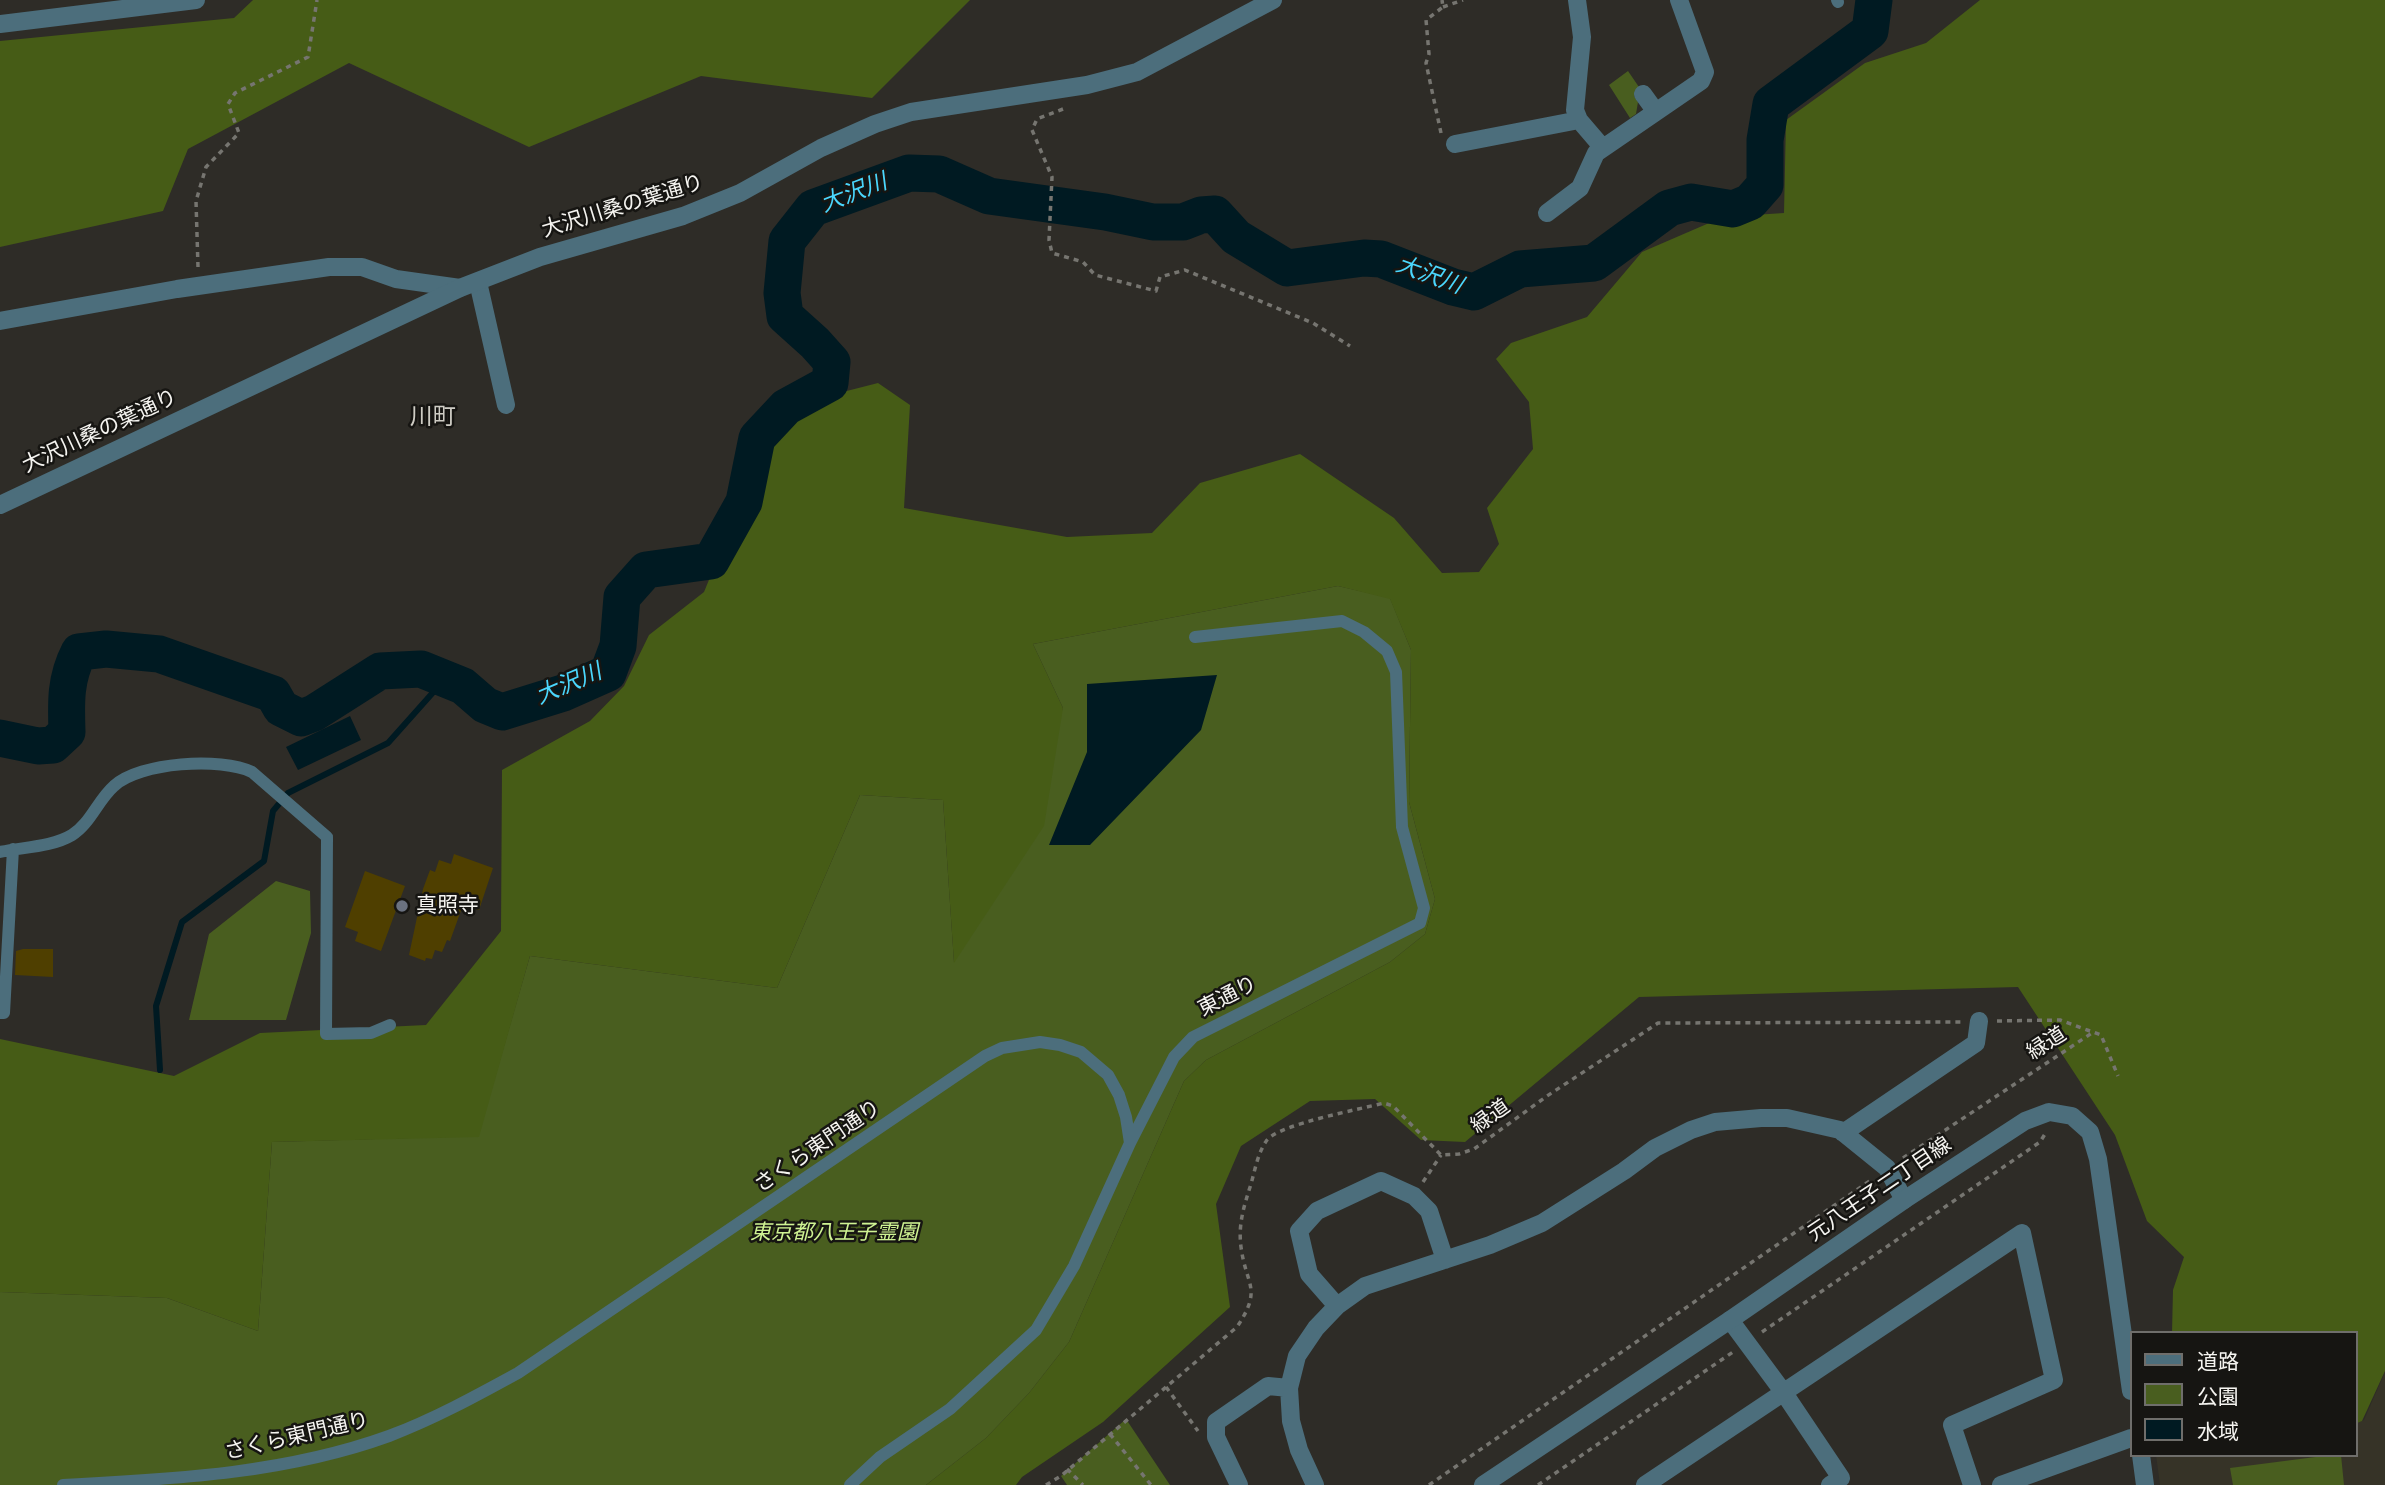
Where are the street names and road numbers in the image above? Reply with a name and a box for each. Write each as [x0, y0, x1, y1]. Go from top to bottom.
street label: 大沢川桑の葉通り [539, 170, 707, 244]
street label: 大沢川桑の葉通り [19, 385, 181, 479]
street label: 東通り [1194, 971, 1262, 1023]
street label: 緑道 [2023, 1022, 2071, 1066]
street label: 緑道 [1467, 1094, 1515, 1140]
street label: さくら東門通り [750, 1095, 886, 1199]
street label: 元八王子二丁目線 [1803, 1133, 1957, 1247]
street label: さくら東門通り [223, 1408, 371, 1466]

